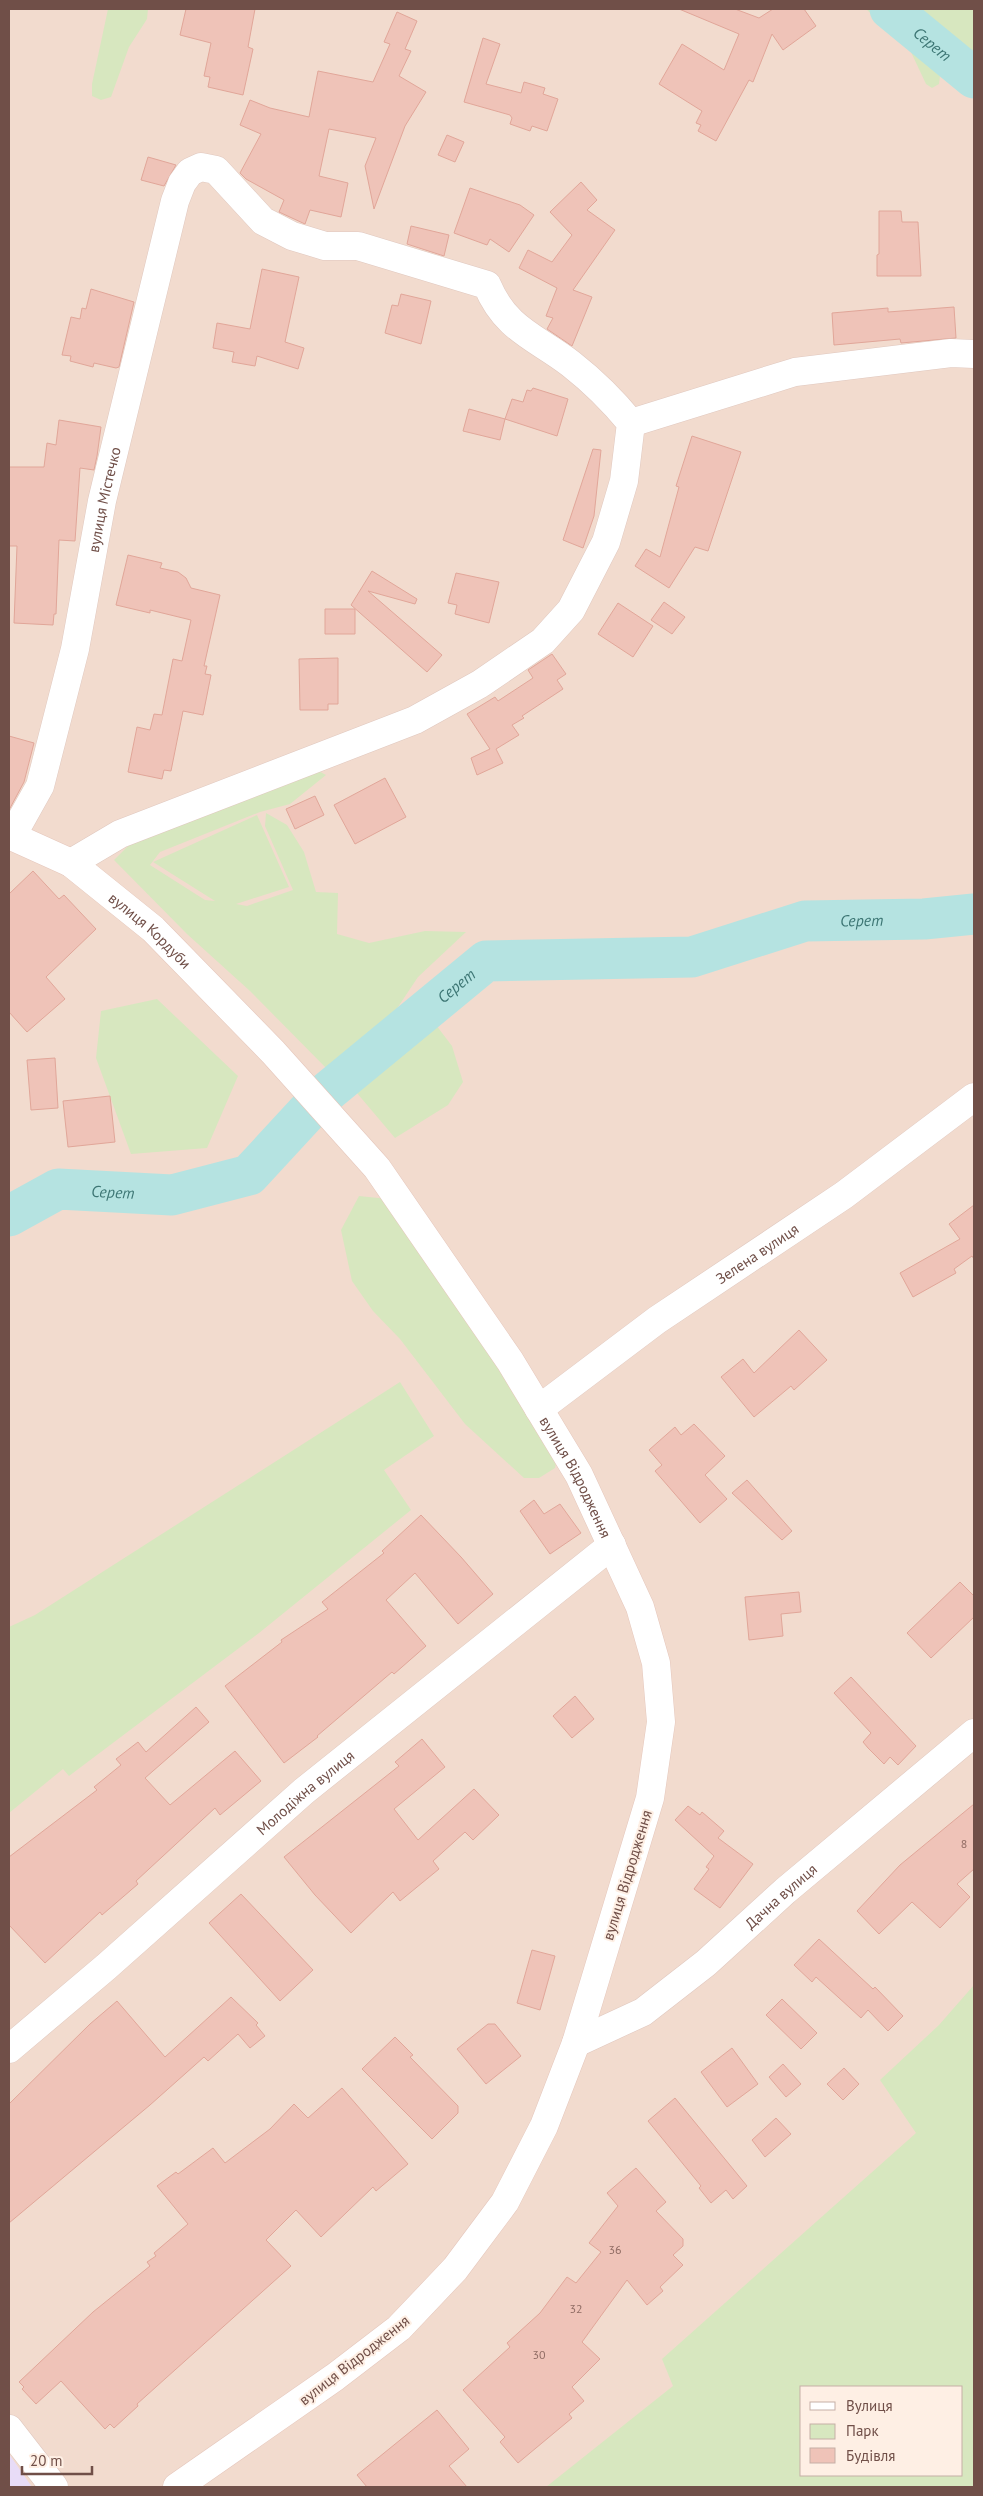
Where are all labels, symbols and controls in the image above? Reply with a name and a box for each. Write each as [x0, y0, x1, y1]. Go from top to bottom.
water label: Серет [909, 22, 956, 65]
street label: вулиця Містечко [83, 445, 124, 554]
street label: вулиця Кордуби [105, 888, 196, 972]
water label: Серет [840, 910, 884, 930]
water label: Серет [433, 964, 479, 1007]
water label: Серет [91, 1181, 135, 1203]
street label: Зелена вулиця [712, 1219, 802, 1288]
street label: вулиця Відродження [536, 1413, 616, 1541]
street label: Молодіжна вулиця [252, 1745, 358, 1839]
street label: вулиця Відродження [598, 1808, 656, 1942]
house number: 8 [961, 1836, 967, 1851]
street label: Дачна вулиця [741, 1859, 821, 1933]
house number: 36 [608, 2242, 622, 2257]
house number: 32 [569, 2301, 583, 2316]
street label: вулиця Відродження [295, 2311, 413, 2409]
house number: 30 [532, 2347, 546, 2362]
legend [800, 2386, 963, 2476]
text: Вулиця [846, 2396, 893, 2415]
text: Парк [846, 2421, 879, 2440]
scale bar [22, 2444, 92, 2476]
text: Будівля [846, 2446, 895, 2465]
text: 20 m [30, 2451, 63, 2470]

